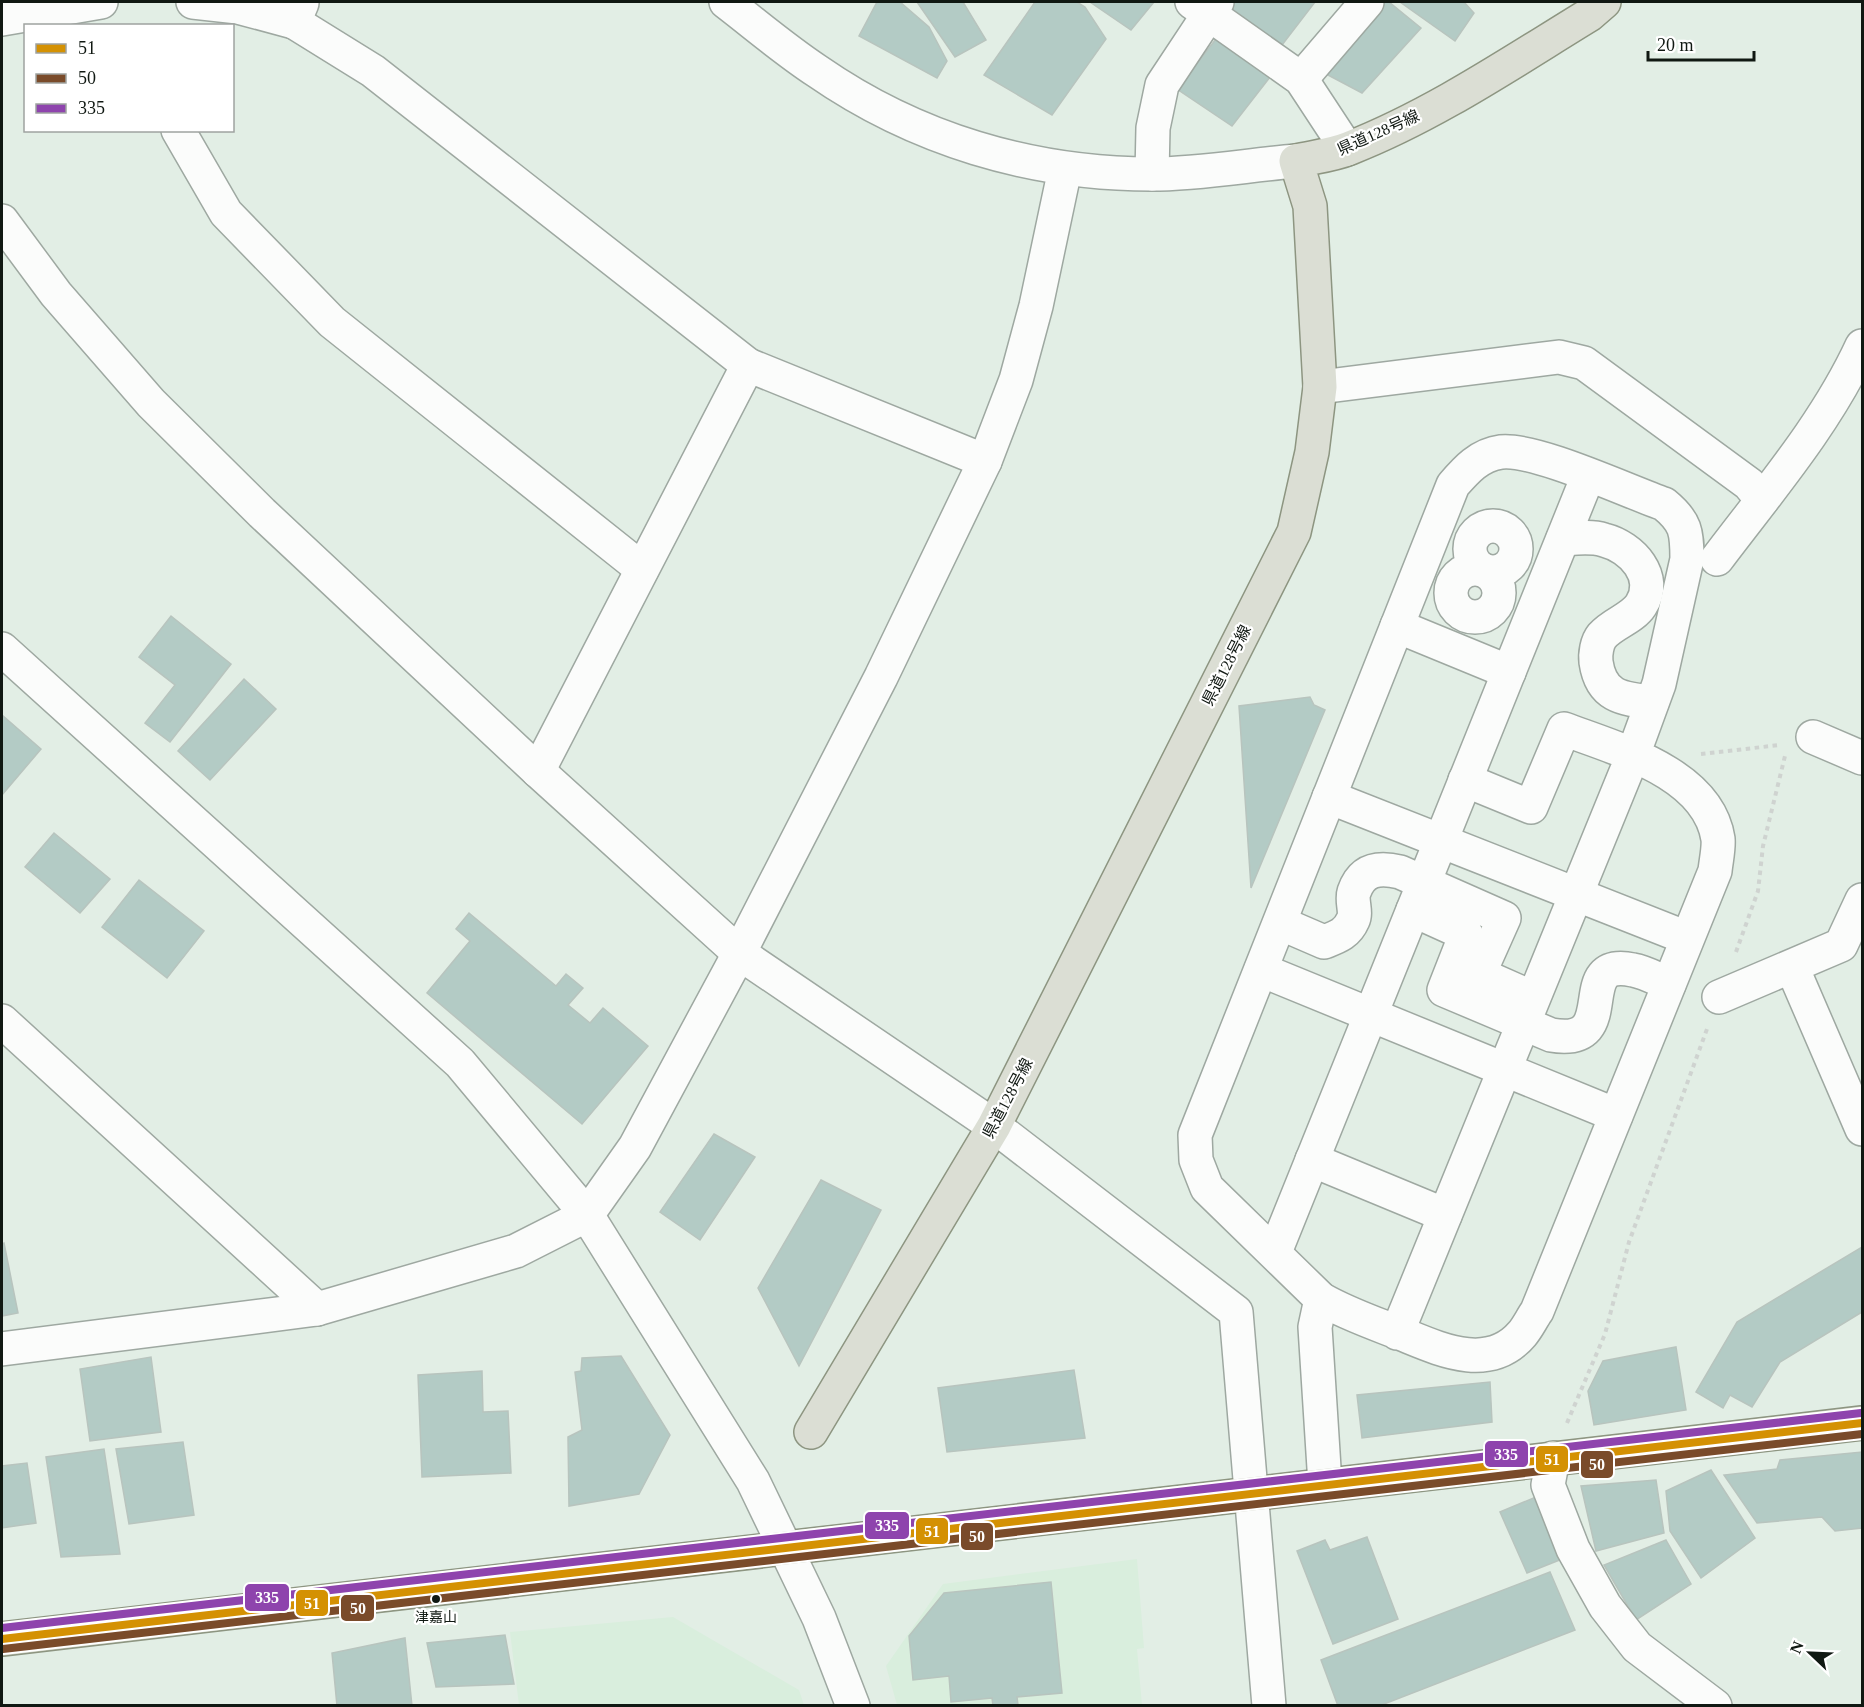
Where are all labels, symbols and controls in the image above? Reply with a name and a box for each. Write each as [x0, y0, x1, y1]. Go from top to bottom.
legend [24, 24, 234, 132]
scale bar [1648, 24, 1754, 62]
text: 20 m [1657, 35, 1694, 55]
text: 51 [78, 38, 96, 58]
text: 50 [78, 68, 96, 88]
text: 335 [78, 98, 105, 118]
street label: 県道128号線 [1335, 107, 1422, 158]
street label: 県道128号線 [1199, 622, 1254, 708]
street label: 県道128号線 [979, 1055, 1036, 1141]
line badge: 335 [1484, 1440, 1529, 1468]
line badge: 51 [1535, 1445, 1569, 1473]
text: 335 [1494, 1446, 1518, 1463]
line badge: 50 [1580, 1450, 1614, 1479]
text: 51 [1544, 1451, 1560, 1468]
text: 50 [1589, 1456, 1605, 1473]
line badge: 335 [864, 1511, 910, 1540]
text: 335 [875, 1517, 899, 1534]
line badge: 51 [915, 1517, 949, 1545]
line badge: 50 [960, 1522, 994, 1551]
text: 51 [924, 1523, 940, 1540]
text: 50 [969, 1528, 985, 1545]
line badge: 335 [244, 1583, 290, 1612]
text: 335 [255, 1589, 279, 1606]
line badge: 51 [295, 1589, 329, 1617]
marker: 津嘉山 [430, 1593, 442, 1605]
line badge: 50 [340, 1594, 375, 1622]
text: 51 [304, 1595, 320, 1612]
text: 50 [350, 1600, 366, 1617]
place label: 津嘉山 [415, 1610, 457, 1625]
north arrow [1780, 1623, 1840, 1683]
text: N [1787, 1638, 1807, 1656]

